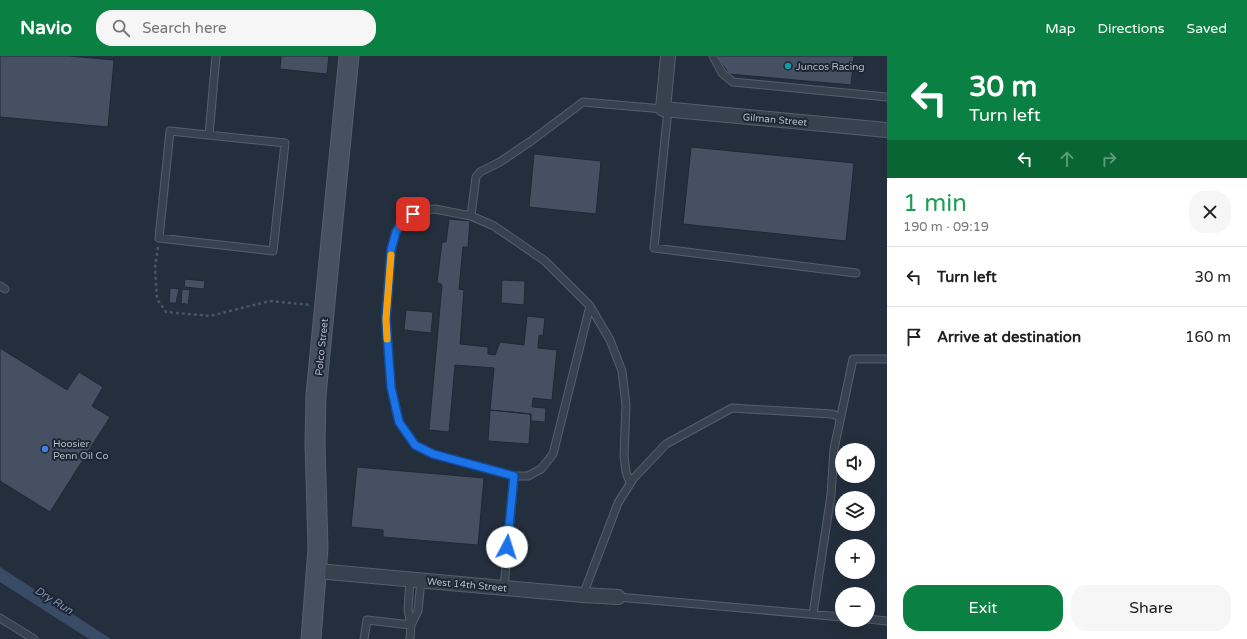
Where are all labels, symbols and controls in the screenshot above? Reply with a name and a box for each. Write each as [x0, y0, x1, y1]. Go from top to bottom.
search box [96, 10, 376, 46]
text: Navio [20, 17, 72, 39]
icon: search [110, 17, 132, 39]
text: Search here [142, 19, 226, 37]
text: Map [1045, 20, 1076, 37]
text: Directions [1098, 20, 1165, 37]
text: Saved [1187, 20, 1227, 37]
marker: Juncos Racing [783, 61, 793, 71]
place label: Juncos Racing [796, 61, 865, 73]
text: 30 m [969, 70, 1037, 104]
icon: left [903, 72, 955, 124]
text: Turn left [969, 104, 1041, 126]
street label: Gilman Street [742, 111, 808, 129]
icon: left [1014, 148, 1036, 170]
icon: ahead [1056, 148, 1078, 170]
icon: right [1098, 148, 1120, 170]
text: 1 min [903, 189, 967, 218]
button: close [1189, 191, 1231, 233]
pin [396, 197, 430, 231]
icon: arrive [402, 203, 424, 225]
text: 190 m · 09:19 [903, 219, 989, 235]
icon: left [903, 266, 925, 288]
text: Turn left [937, 268, 997, 286]
text: 30 m [1194, 268, 1231, 286]
street label: Polco Street [313, 318, 331, 376]
icon: arrive [903, 326, 925, 348]
text: Arrive at destination [937, 328, 1081, 346]
text: 160 m [1185, 328, 1231, 346]
place label: Hoosier Penn Oil Co [53, 438, 109, 462]
map controls [835, 443, 875, 627]
button: sound [835, 443, 875, 483]
marker: Hoosier Penn Oil Co [40, 444, 50, 454]
button: layers [835, 491, 875, 531]
position arrow [486, 526, 528, 568]
button: + [835, 539, 875, 579]
street label: West 14th Street [426, 576, 508, 594]
water label: Dry Run [32, 584, 75, 617]
button: Exit [903, 585, 1063, 631]
button: Share [1071, 585, 1231, 631]
button: − [835, 587, 875, 627]

